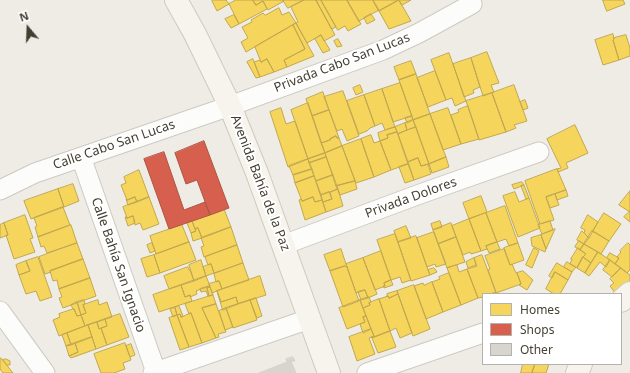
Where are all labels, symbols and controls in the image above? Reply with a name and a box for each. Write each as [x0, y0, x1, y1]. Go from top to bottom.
north arrow [8, 8, 48, 48]
text: N [17, 8, 31, 25]
street label: Privada Cabo San Lucas [272, 30, 412, 96]
street label: Avenida Bahía de la Paz [227, 113, 293, 253]
street label: Calle Cabo San Lucas [51, 117, 177, 173]
street label: Privada Dolores [363, 174, 459, 222]
street label: Calle Bahía San Ignacio [88, 195, 148, 335]
legend [482, 293, 622, 365]
text: Homes [520, 301, 560, 318]
text: Shops [520, 321, 554, 338]
text: Other [520, 341, 553, 358]

